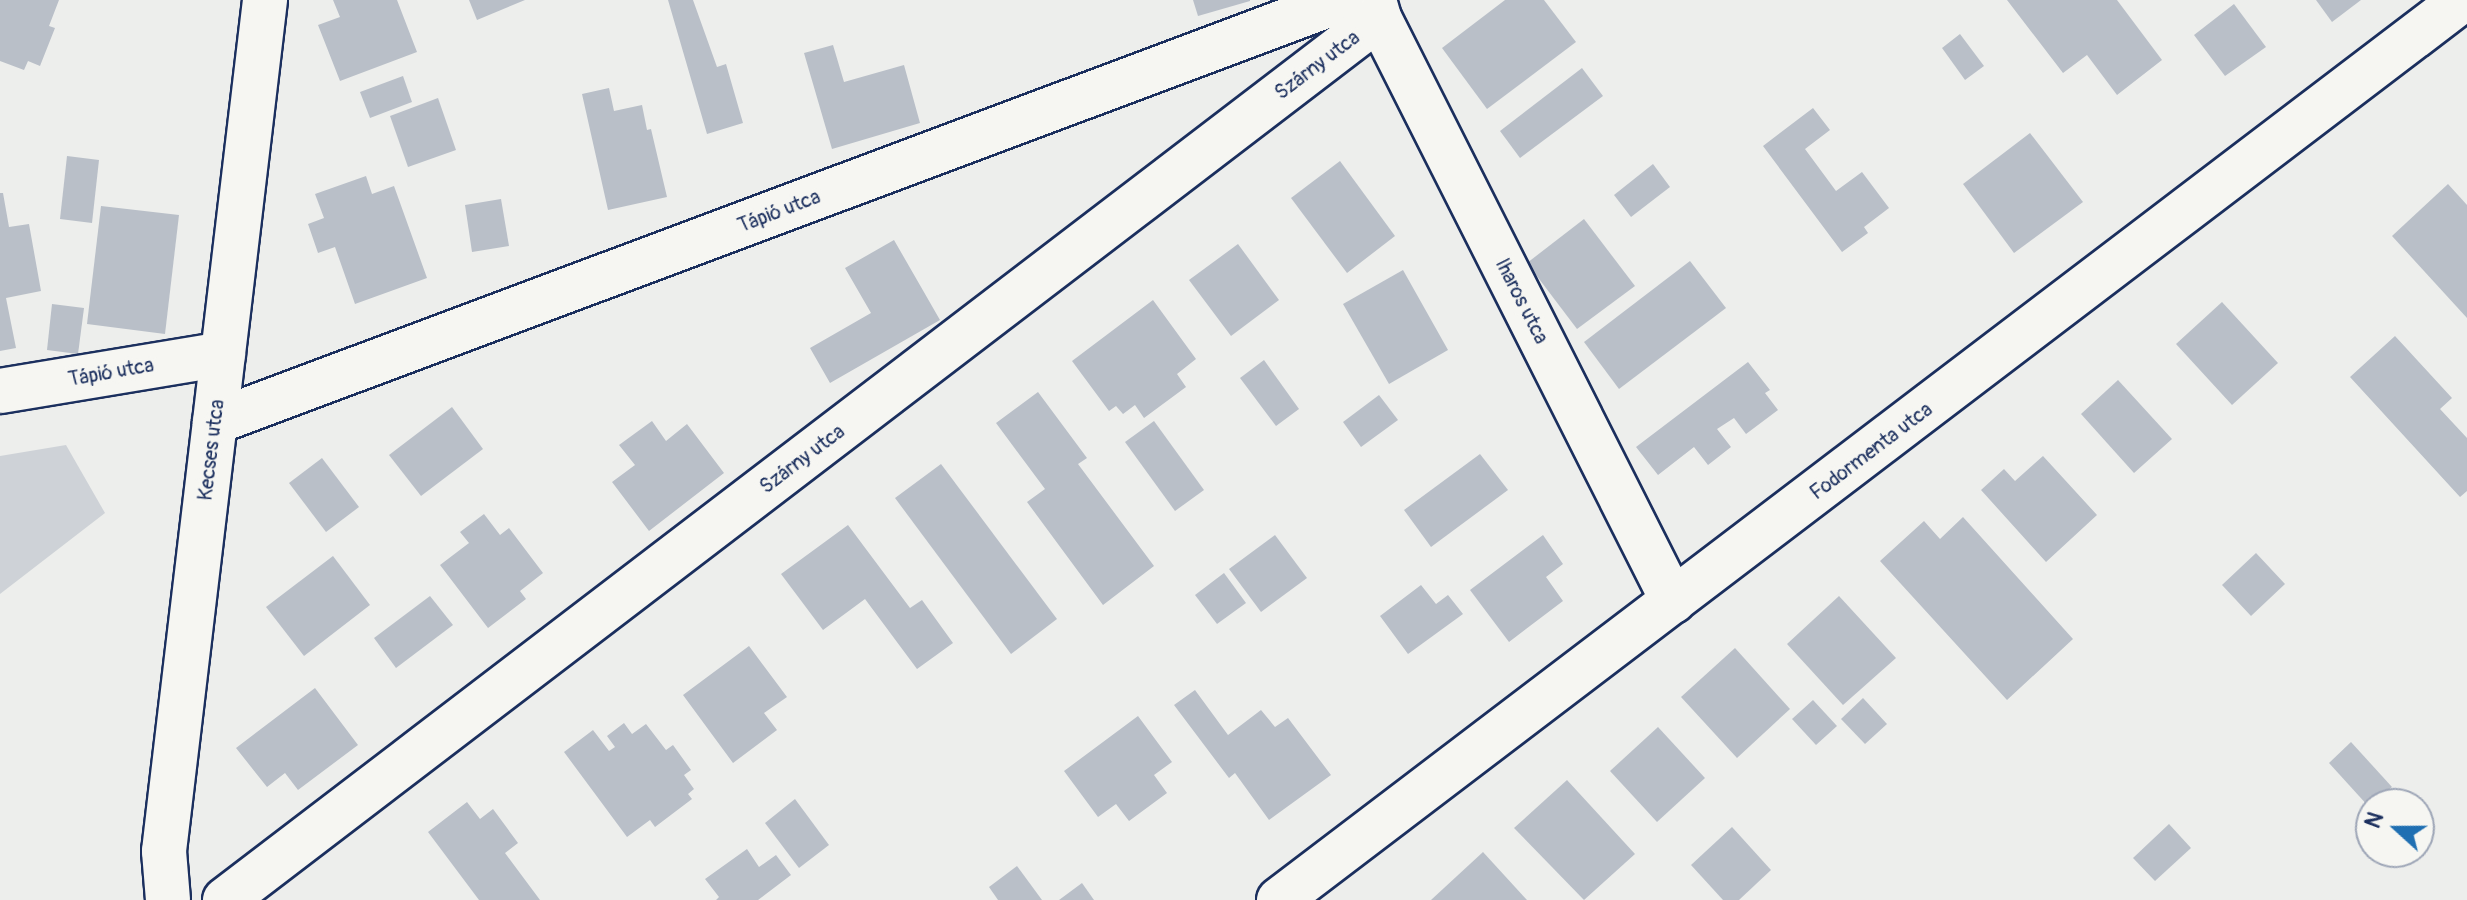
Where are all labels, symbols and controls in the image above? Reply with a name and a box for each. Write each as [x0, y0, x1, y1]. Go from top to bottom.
street label: Szárny utca [1270, 25, 1364, 105]
street label: Tápió utca [734, 184, 824, 238]
street label: Iharos utca [1490, 254, 1554, 348]
street label: Tápió utca [66, 353, 156, 391]
street label: Fodormenta utca [1805, 397, 1937, 505]
street label: Kecses utca [193, 398, 229, 502]
street label: Szárny utca [755, 419, 849, 499]
north arrow [2355, 788, 2435, 868]
text: N [2359, 808, 2390, 832]

